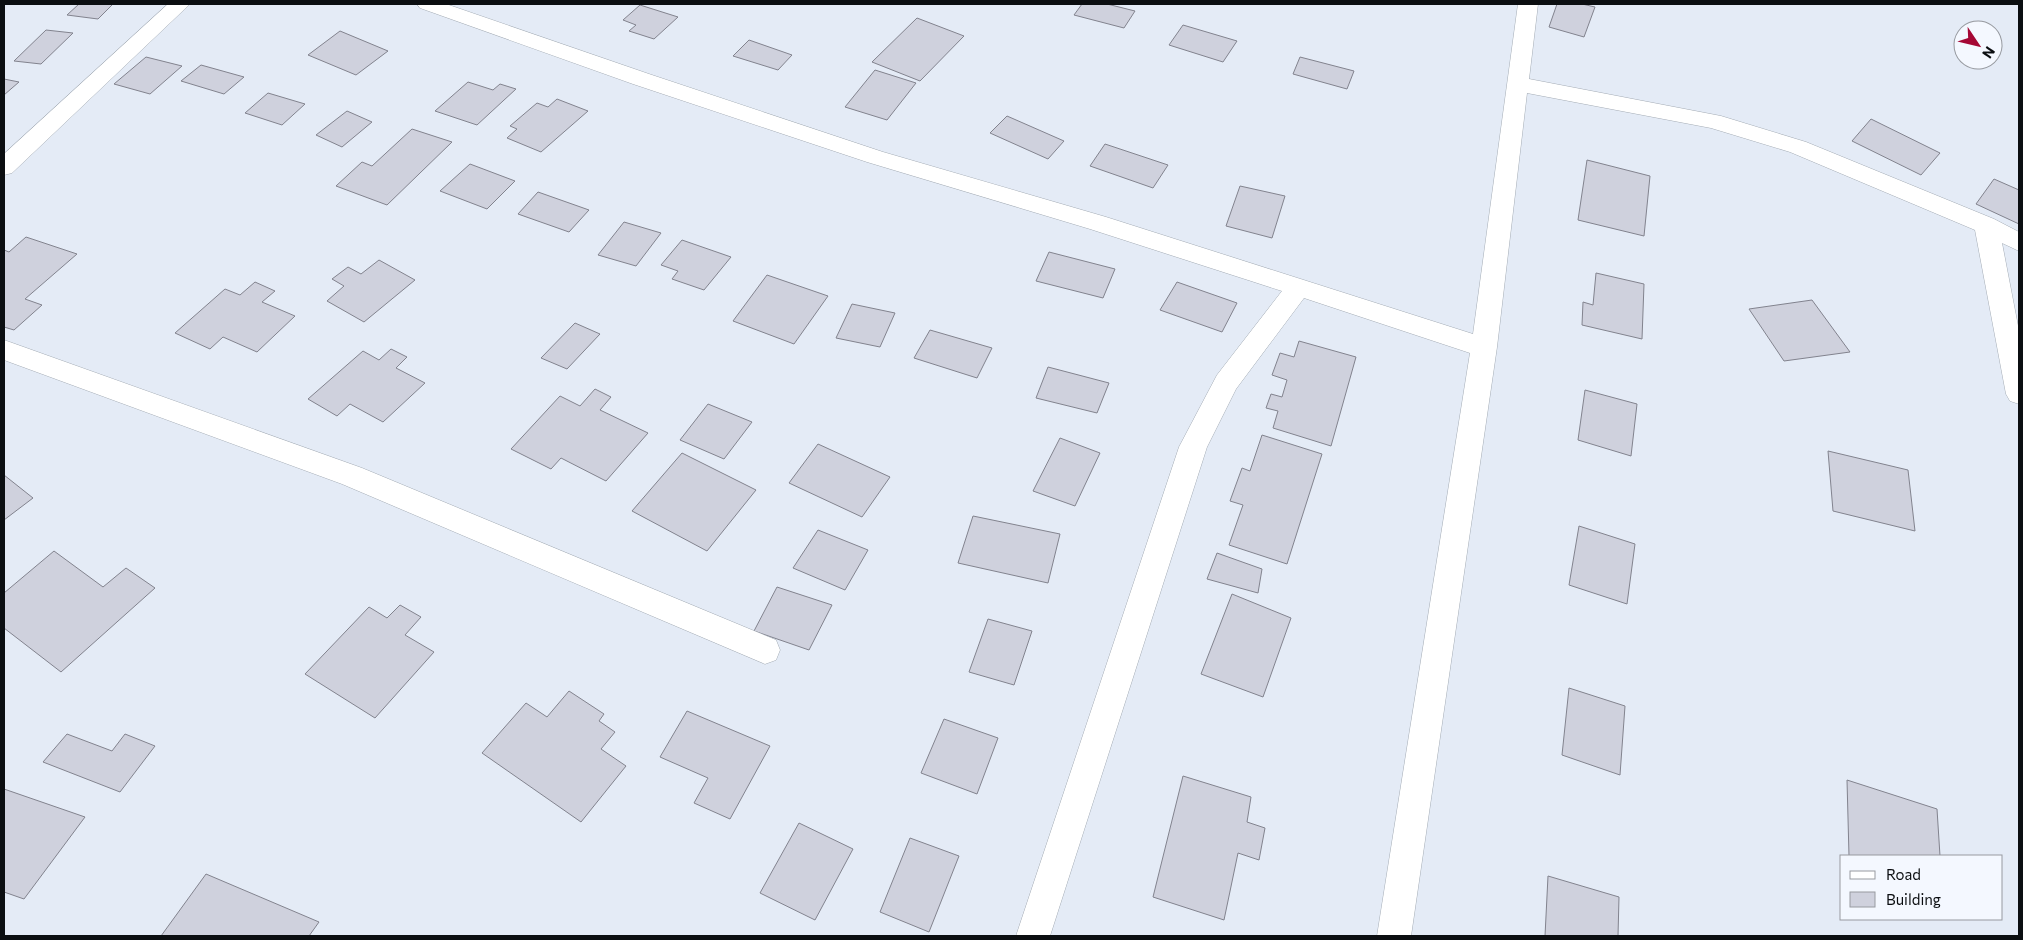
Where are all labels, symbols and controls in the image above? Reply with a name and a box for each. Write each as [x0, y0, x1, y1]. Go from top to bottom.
north arrow [1953, 20, 2003, 70]
text: N [1979, 44, 1999, 62]
legend [1840, 855, 2003, 920]
text: Road [1886, 865, 1921, 883]
text: Building [1886, 890, 1941, 908]

